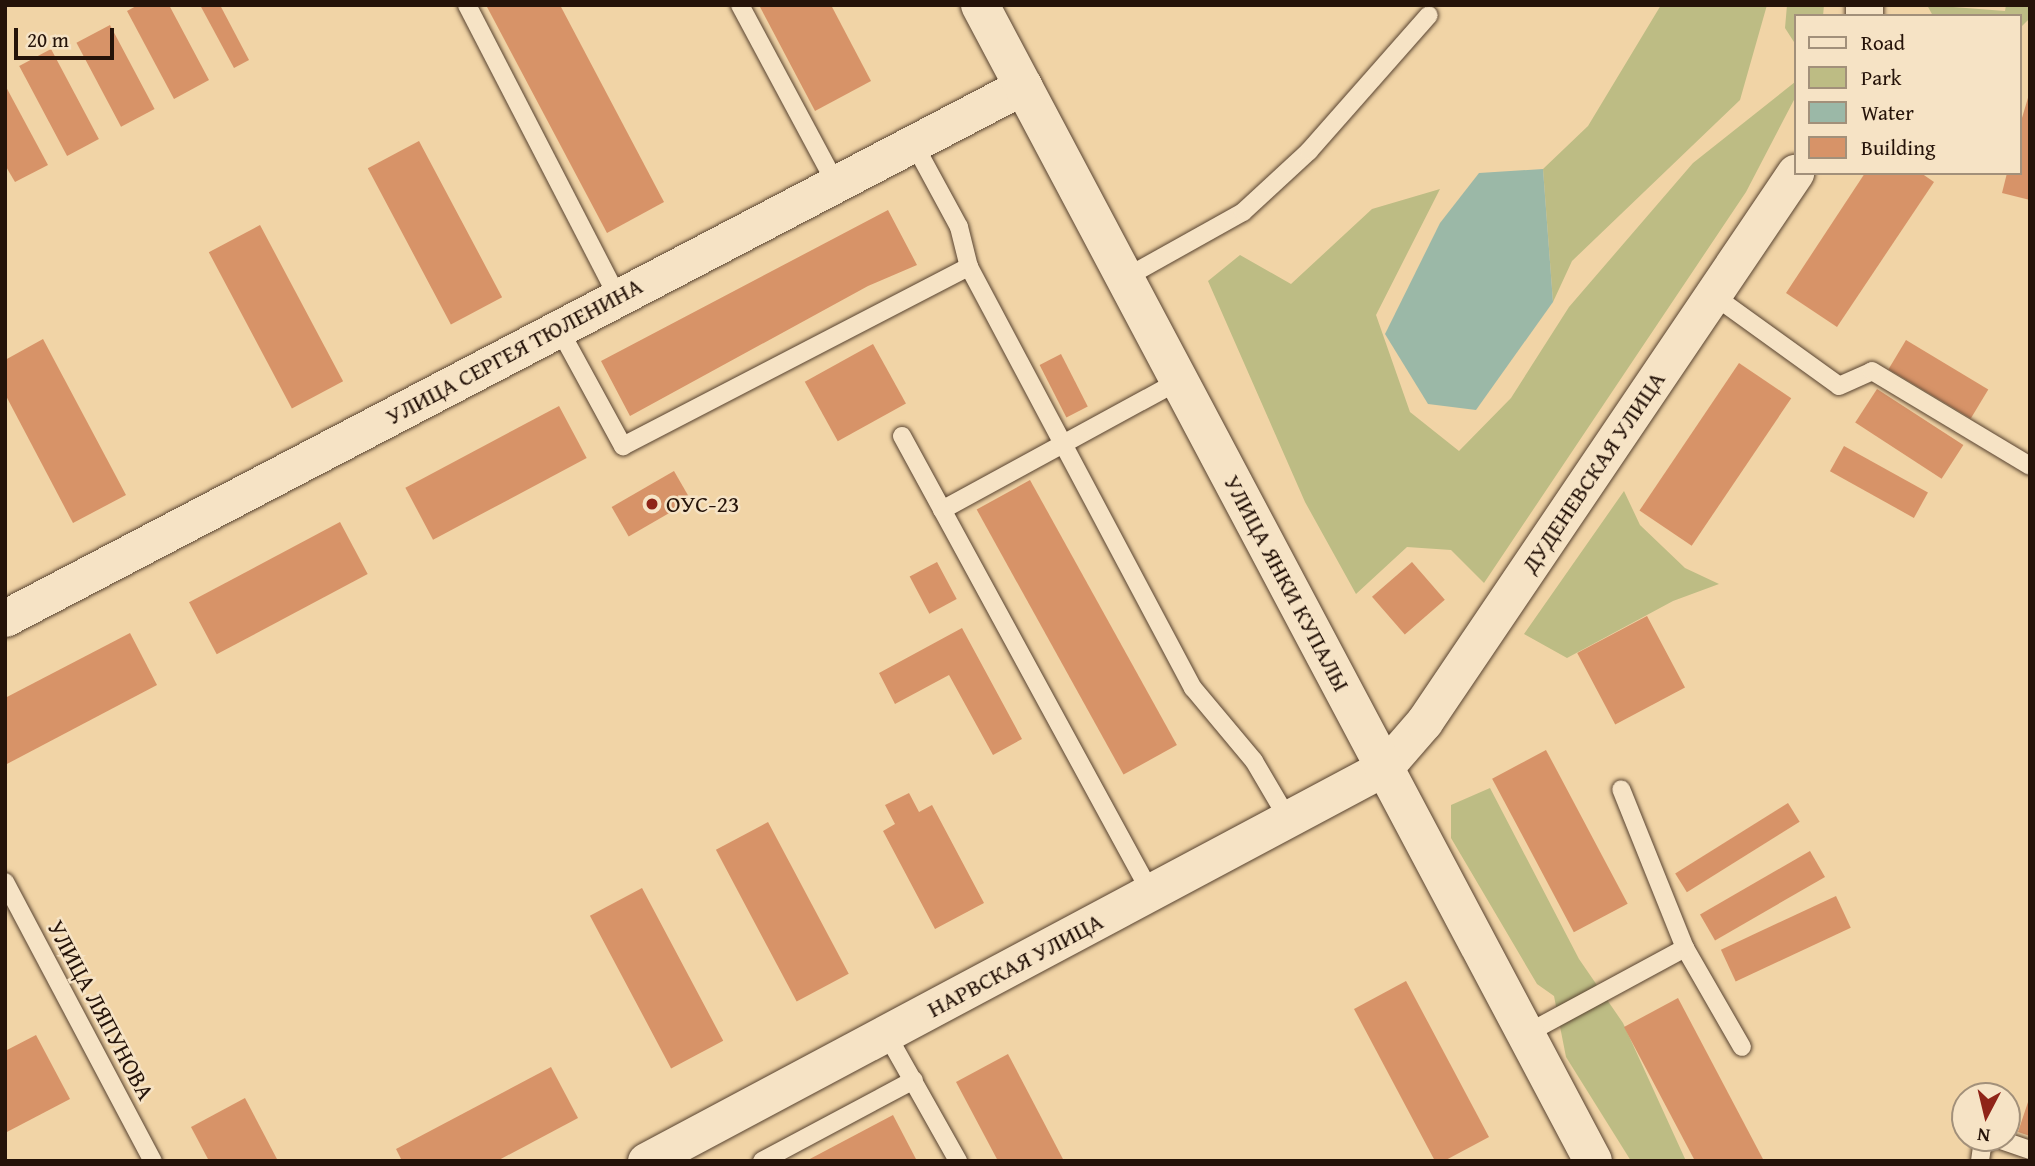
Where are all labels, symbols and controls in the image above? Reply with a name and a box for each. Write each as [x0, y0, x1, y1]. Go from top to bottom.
scale bar [18, 14, 117, 58]
legend [1794, 14, 2021, 175]
text: 20 m [27, 24, 69, 55]
text: Road [1861, 27, 1905, 58]
text: Park [1861, 62, 1902, 93]
text: Water [1861, 97, 1914, 128]
text: Building [1861, 132, 1935, 163]
street label: УЛИЦА СЕРГЕЯ ТЮЛЕНИНА [381, 271, 647, 431]
street label: ДУДЕНЕВСКАЯ УЛИЦА [1515, 366, 1671, 578]
street label: УЛИЦА ЯНКИ КУПАЛЫ [1218, 470, 1356, 696]
place label: ОУС-23 [666, 490, 740, 518]
marker: ОУС-23 [644, 496, 660, 512]
street label: НАРВСКАЯ УЛИЦА [922, 907, 1108, 1023]
street label: УЛИЦА ЛЯПУНОВА [41, 915, 161, 1105]
north arrow [1951, 1082, 2021, 1152]
text: N [1976, 1121, 1992, 1151]

